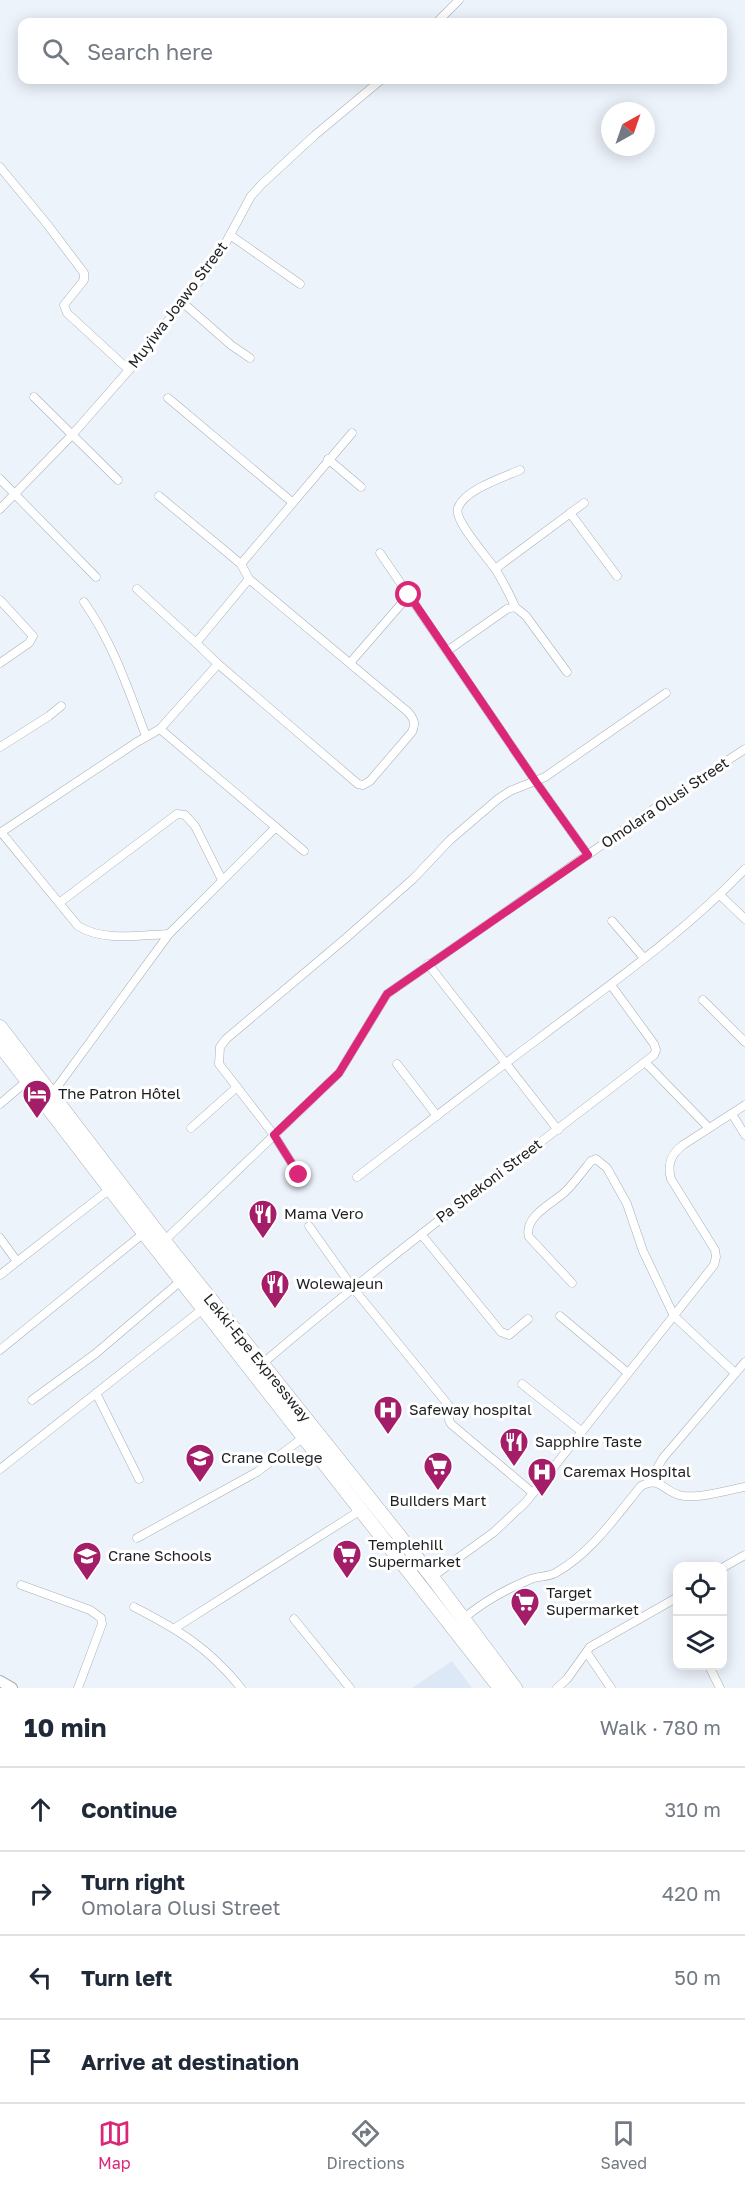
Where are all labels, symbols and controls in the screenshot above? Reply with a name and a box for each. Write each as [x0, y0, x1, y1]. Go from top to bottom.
search box [18, 18, 727, 84]
icon: search [39, 35, 72, 68]
text: Search here [87, 38, 213, 65]
north arrow [601, 102, 655, 156]
street label: Muyiwa Joawo Street [124, 238, 231, 371]
route start [395, 581, 421, 607]
street label: Omolara Olusi Street [597, 753, 732, 851]
hotel icon: The Patron Hôtel [21, 1078, 53, 1120]
place label: The Patron Hôtel [58, 1084, 181, 1102]
street label: Pa Shekoni Street [432, 1134, 545, 1226]
route end [285, 1161, 311, 1187]
restaurant icon: Mama Vero [247, 1198, 279, 1240]
place label: Mama Vero [284, 1204, 363, 1222]
restaurant icon: Wolewajeun [259, 1268, 291, 1310]
place label: Wolewajeun [296, 1274, 383, 1292]
street label: Lekki-Epe Expressway [200, 1290, 315, 1426]
hospital icon: Safeway hospital [372, 1394, 404, 1436]
place label: Safeway hospital [409, 1400, 532, 1418]
restaurant icon: Sapphire Taste [498, 1426, 530, 1468]
place label: Sapphire Taste [535, 1432, 642, 1450]
school or university icon: Crane College [184, 1442, 216, 1484]
place label: Crane College [221, 1448, 323, 1466]
supermarket icon: Builders Mart [422, 1450, 454, 1492]
hospital icon: Caremax Hospital [526, 1456, 558, 1498]
place label: Caremax Hospital [563, 1462, 691, 1480]
place label: Builders Mart [390, 1491, 486, 1509]
place label: Templehill Supermarket [368, 1535, 461, 1570]
supermarket icon: Templehill Supermarket [331, 1538, 363, 1580]
school or university icon: Crane Schools [71, 1540, 103, 1582]
place label: Crane Schools [108, 1546, 212, 1564]
map controls [673, 1562, 727, 1670]
button: locate [673, 1562, 727, 1616]
place label: Target Supermarket [546, 1583, 639, 1618]
supermarket icon: Target Supermarket [509, 1586, 541, 1628]
button: layers [673, 1616, 727, 1670]
text: 10 min [24, 1712, 106, 1743]
text: Walk · 780 m [600, 1715, 721, 1739]
icon: ahead [24, 1793, 57, 1826]
text: Continue [81, 1796, 177, 1823]
text: 310 m [665, 1797, 721, 1821]
text: Turn right [81, 1868, 185, 1895]
icon: right [24, 1877, 57, 1910]
text: 420 m [662, 1881, 721, 1905]
text: Omolara Olusi Street [81, 1895, 281, 1919]
icon: left [24, 1961, 57, 1994]
text: Turn left [81, 1964, 172, 1991]
text: 50 m [674, 1965, 721, 1989]
icon: arrive [24, 2045, 57, 2078]
text: Arrive at destination [81, 2048, 299, 2075]
tab: Map [98, 2117, 131, 2173]
tab: Directions [327, 2117, 405, 2173]
tab: Saved [600, 2117, 647, 2173]

